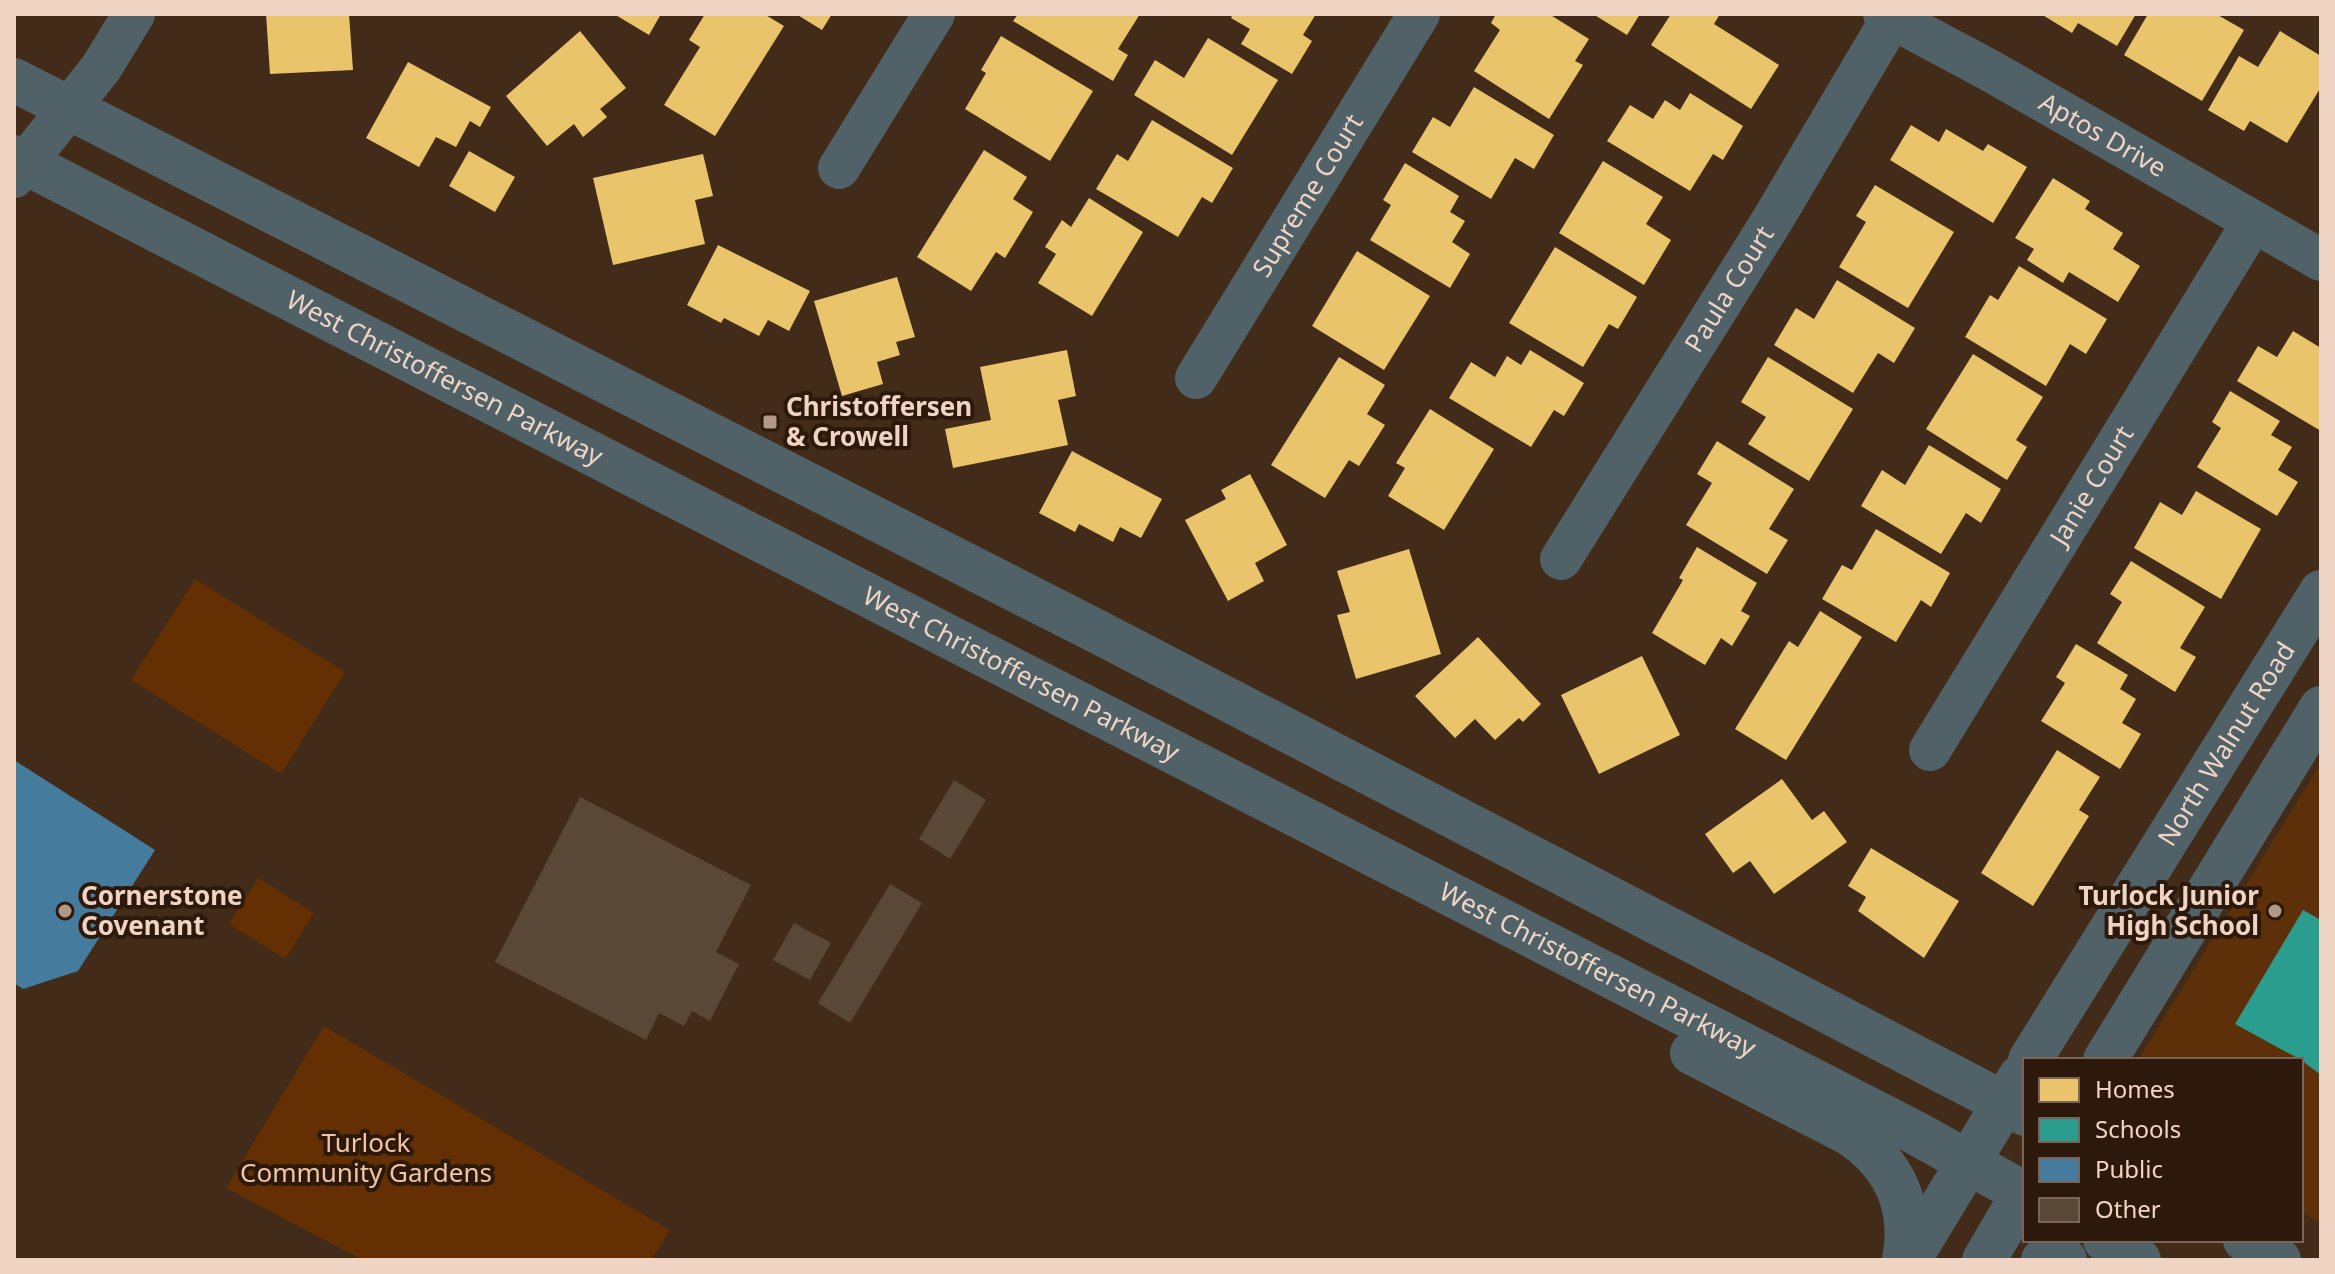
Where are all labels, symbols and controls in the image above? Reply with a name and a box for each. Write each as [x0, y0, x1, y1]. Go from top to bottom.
street label: Aptos Drive [2033, 83, 2173, 185]
street label: Supreme Court [1243, 107, 1371, 283]
street label: Paula Court [1675, 218, 1781, 359]
street label: West Christoffersen Parkway [281, 281, 610, 474]
place label: Christoffersen & Crowell [786, 388, 972, 454]
marker: Christoffersen & Crowell [761, 413, 779, 431]
street label: Janie Court [2039, 418, 2141, 554]
street label: West Christoffersen Parkway [857, 577, 1187, 769]
street label: North Walnut Road [2148, 635, 2303, 853]
street label: West Christoffersen Parkway [1434, 873, 1763, 1065]
place label: Cornerstone Covenant [81, 877, 243, 943]
place label: Turlock Junior High School [2078, 877, 2259, 943]
marker: Cornerstone Covenant [56, 902, 74, 920]
marker: Turlock Junior High School [2266, 902, 2284, 920]
legend [2023, 1058, 2303, 1242]
text: Homes [2095, 1072, 2175, 1105]
text: Schools [2095, 1112, 2181, 1145]
park label: Turlock Community Gardens [240, 1124, 492, 1190]
text: Public [2095, 1152, 2163, 1185]
text: Other [2095, 1192, 2161, 1225]

